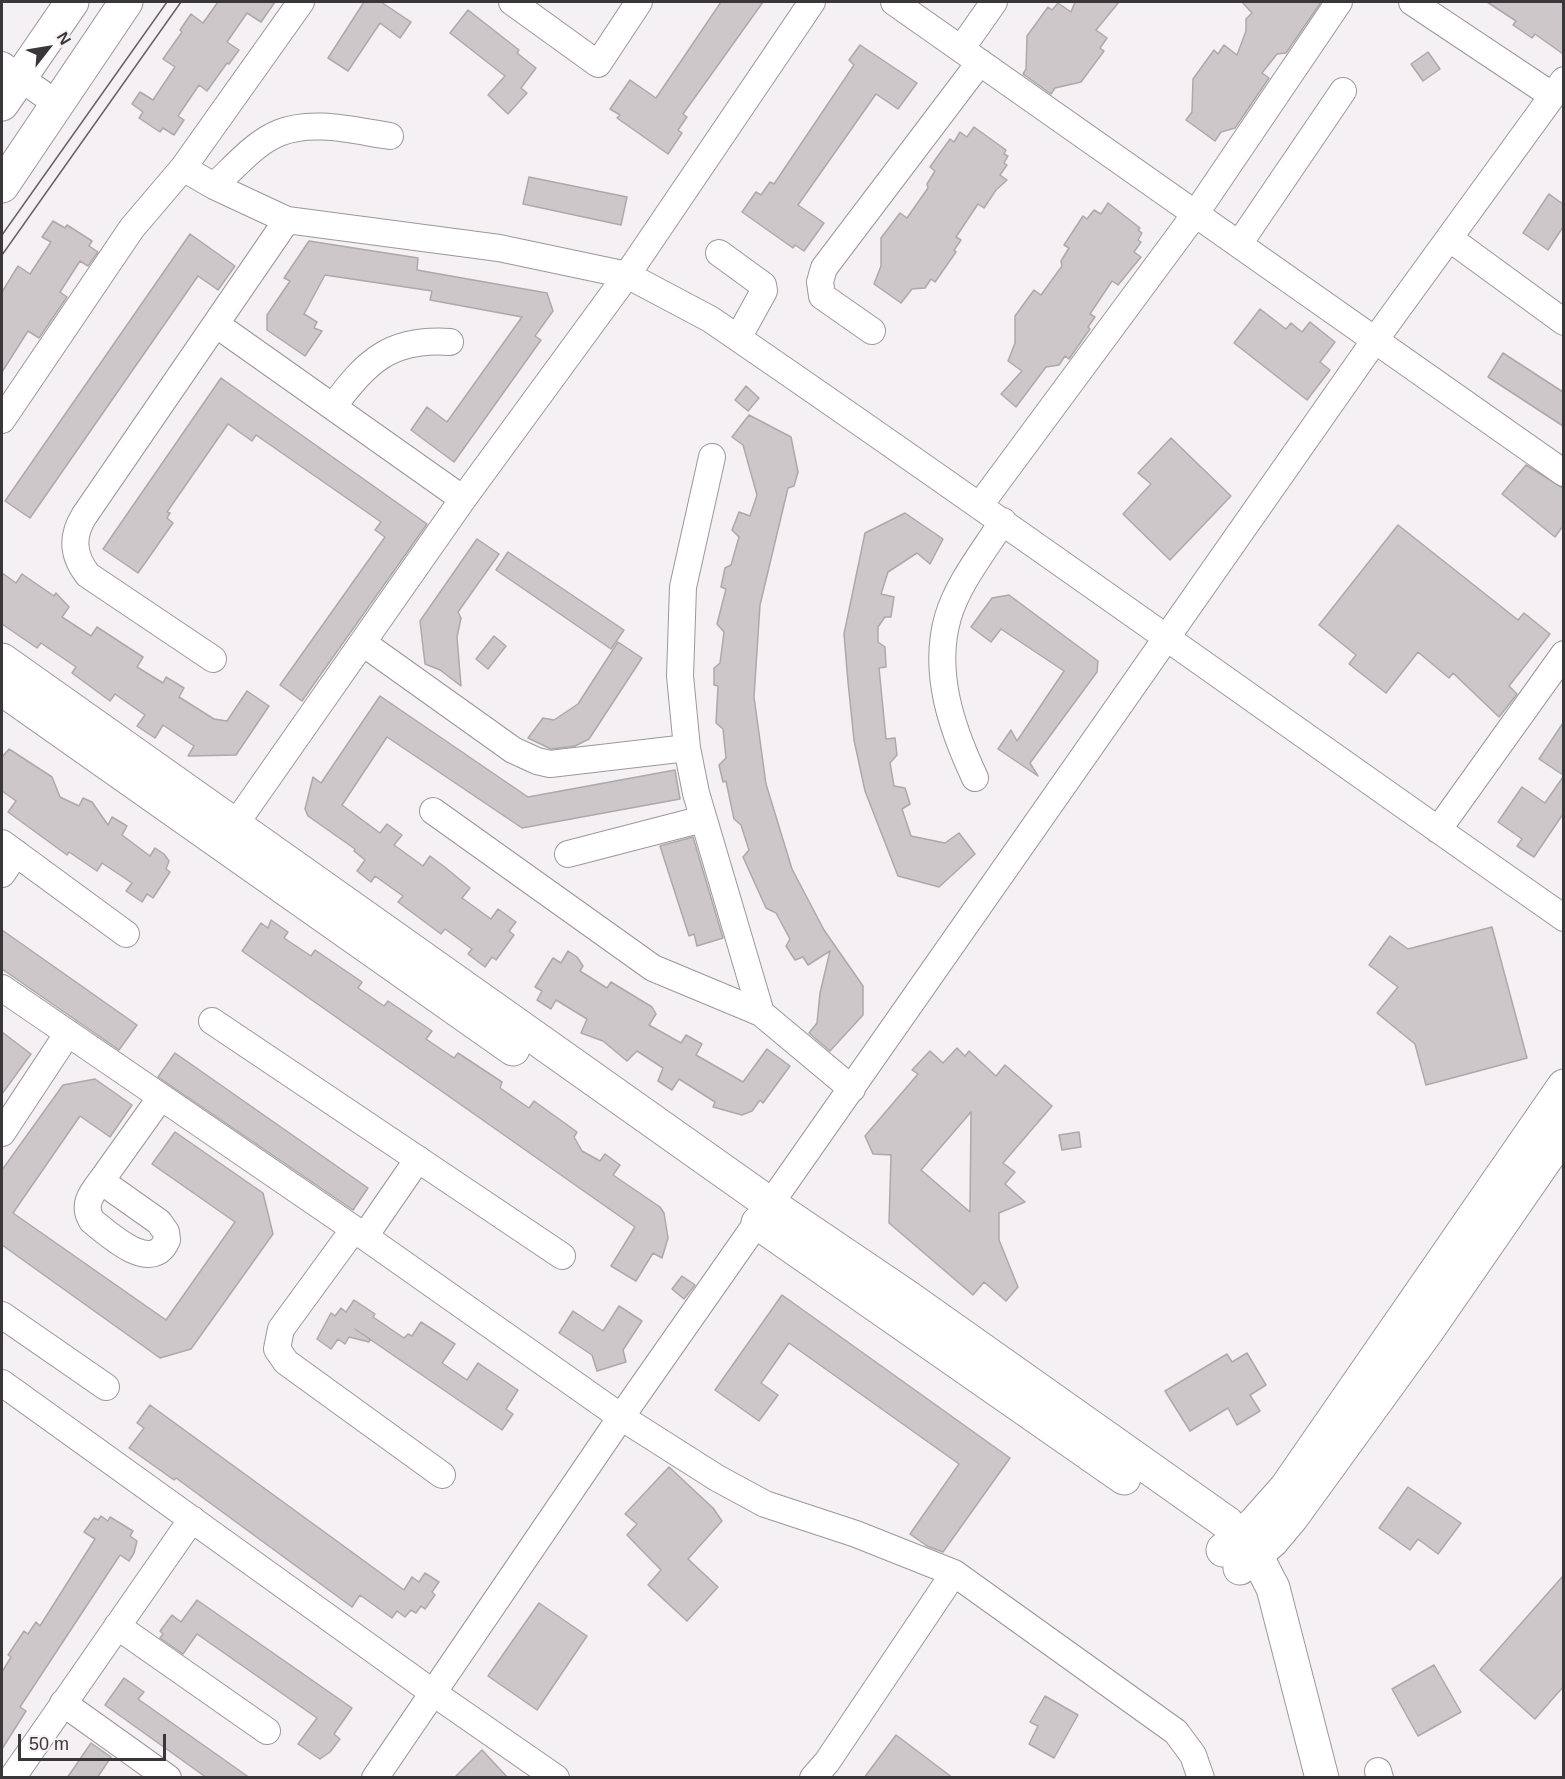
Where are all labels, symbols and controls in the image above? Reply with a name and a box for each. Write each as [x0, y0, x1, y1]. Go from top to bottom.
north arrow [18, 18, 78, 78]
text: N [54, 29, 74, 48]
scale bar [21, 1722, 170, 1760]
text: 50 m [29, 1734, 69, 1754]

